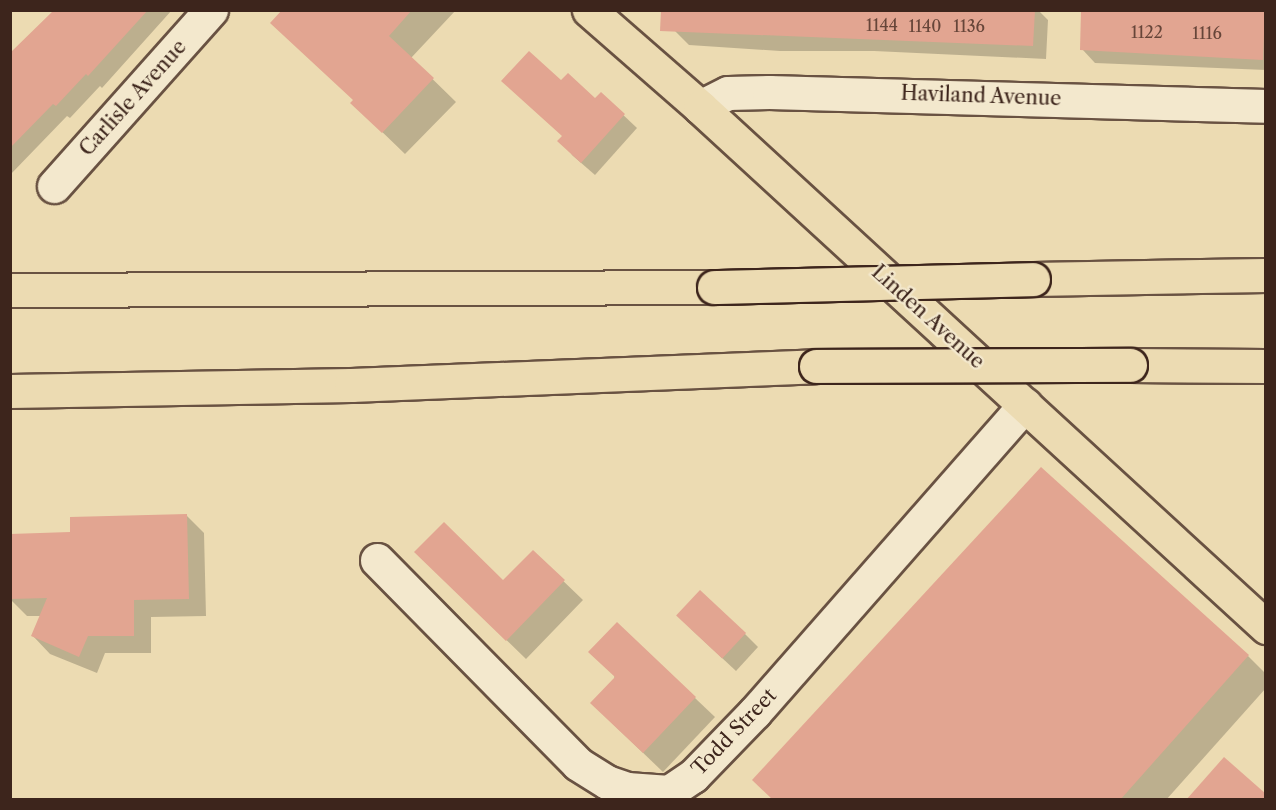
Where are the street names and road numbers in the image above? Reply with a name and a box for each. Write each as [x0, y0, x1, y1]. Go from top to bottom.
street label: Carlisle Avenue [74, 35, 192, 161]
street label: Haviland Avenue [900, 81, 1062, 111]
street label: Linden Avenue [866, 260, 990, 374]
street label: Todd Street [687, 683, 781, 781]

